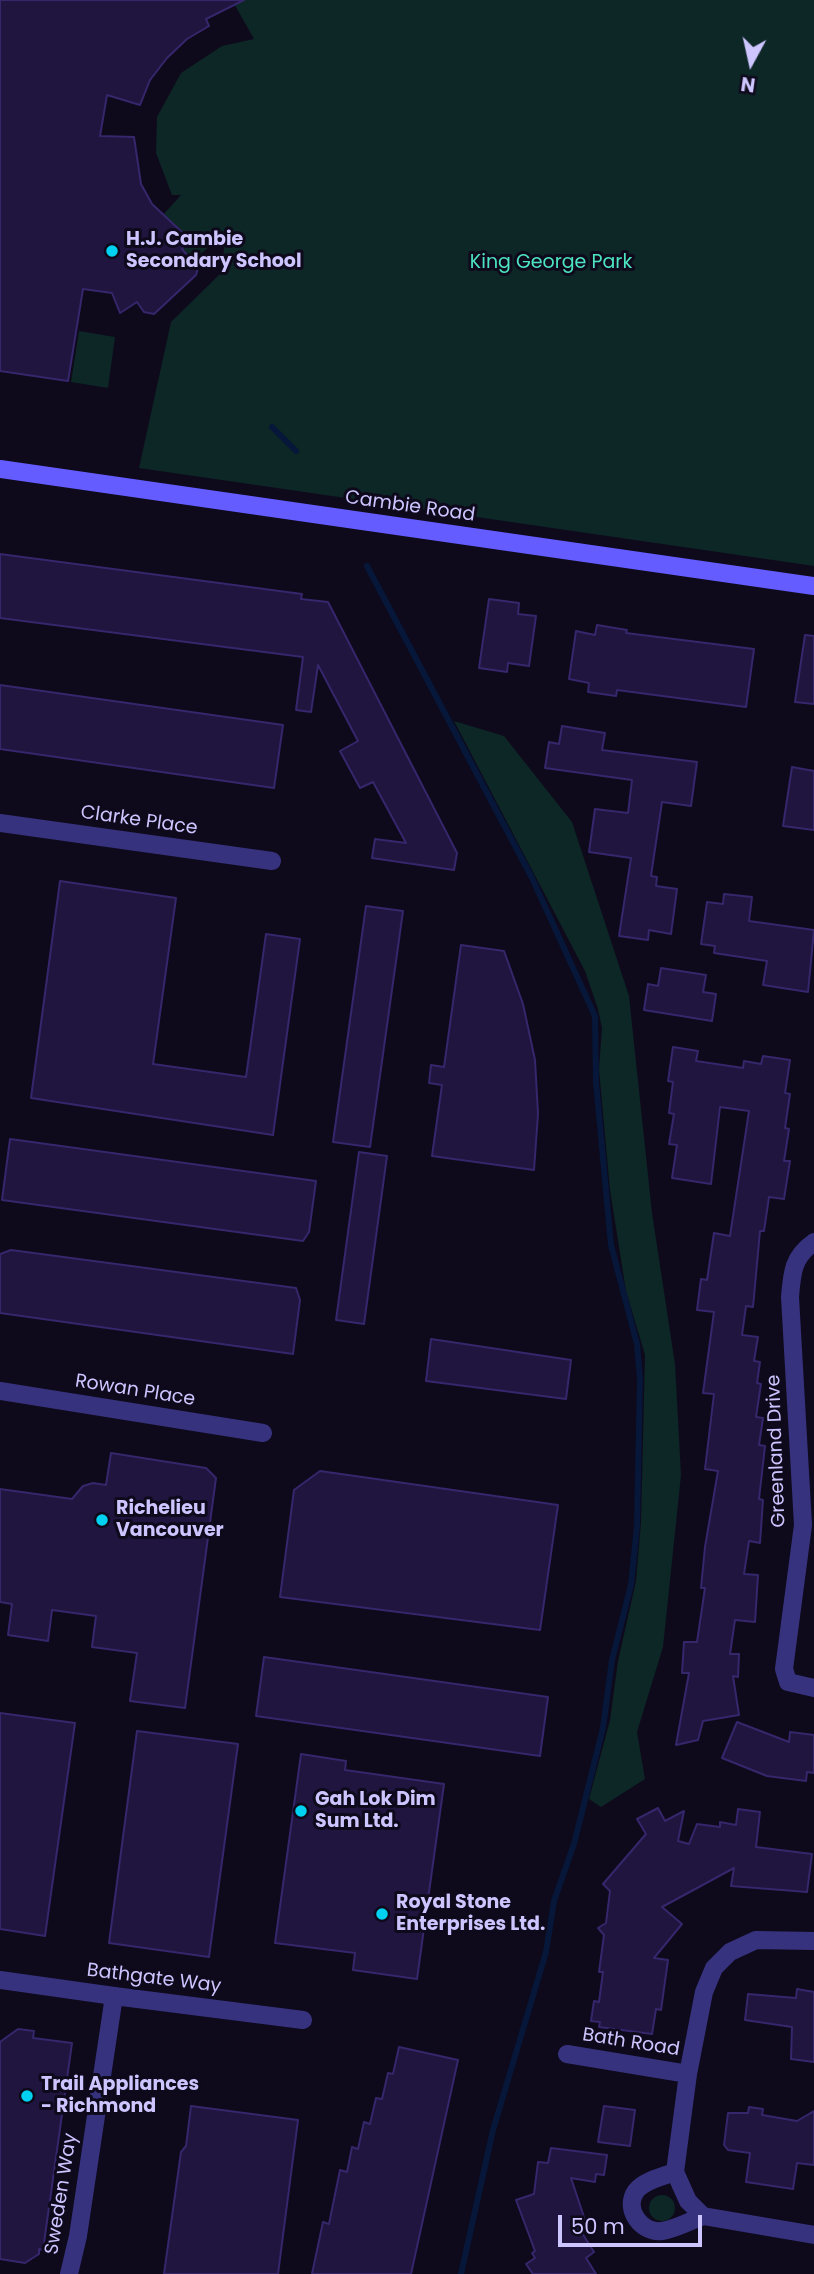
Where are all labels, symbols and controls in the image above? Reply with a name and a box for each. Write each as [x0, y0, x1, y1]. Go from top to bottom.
north arrow [716, 28, 786, 98]
text: N [739, 70, 757, 99]
place label: H.J. Cambie Secondary School [126, 229, 302, 273]
marker: H.J. Cambie Secondary School [104, 243, 120, 259]
park label: King George Park [470, 252, 632, 274]
street label: Cambie Road [344, 487, 476, 527]
street label: Clarke Place [79, 802, 199, 840]
street label: Rowan Place [73, 1370, 197, 1412]
street label: Greenland Drive [763, 1374, 791, 1528]
place label: Richelieu Vancouver [116, 1498, 224, 1542]
marker: Richelieu Vancouver [94, 1512, 110, 1528]
place label: Gah Lok Dim Sum Ltd. [315, 1789, 436, 1833]
marker: Gah Lok Dim Sum Ltd. [293, 1803, 309, 1819]
place label: Royal Stone Enterprises Ltd. [396, 1892, 545, 1936]
marker: Royal Stone Enterprises Ltd. [374, 1906, 390, 1922]
street label: Bathgate Way [86, 1959, 222, 1999]
street label: Bath Road [581, 2024, 681, 2062]
place label: Trail Appliances - Richmond [41, 2074, 199, 2118]
marker: Trail Appliances - Richmond [19, 2088, 35, 2104]
street label: Sweden Way [41, 2132, 83, 2256]
scale bar [562, 2200, 706, 2244]
text: 50 m [571, 2212, 625, 2241]

